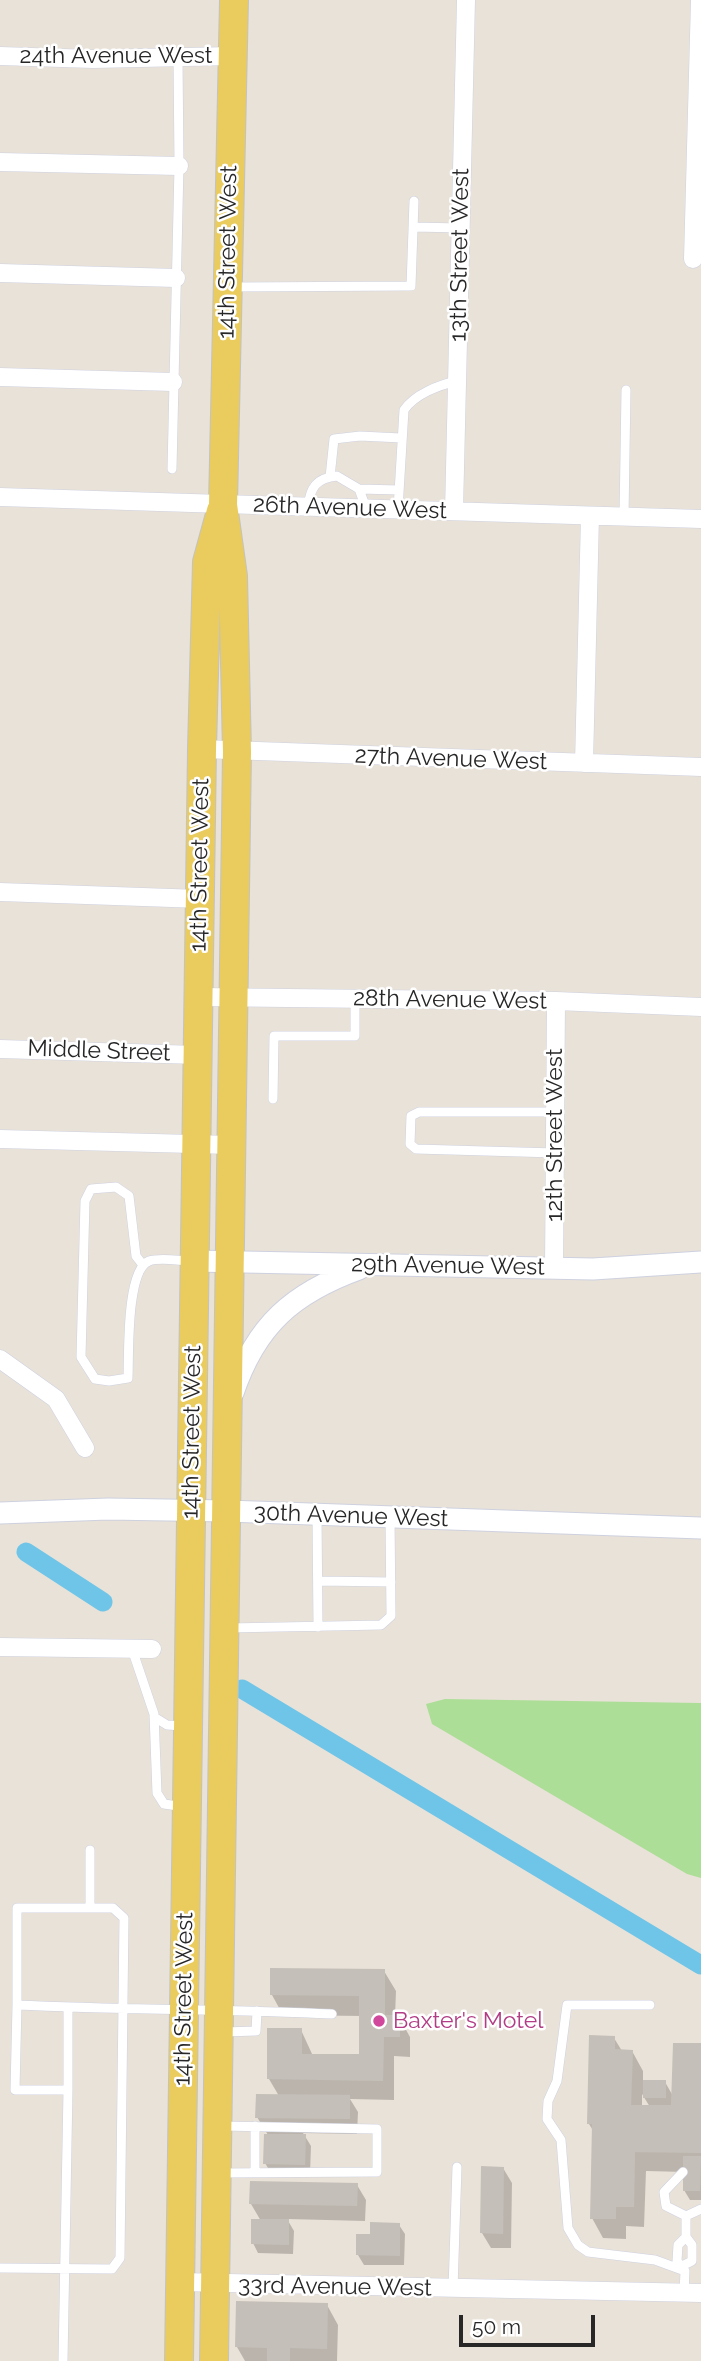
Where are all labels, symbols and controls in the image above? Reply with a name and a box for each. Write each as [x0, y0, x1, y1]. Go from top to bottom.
street label: 24th Avenue West [20, 42, 212, 70]
street label: 14th Street West [213, 165, 243, 339]
street label: 13th Street West [445, 168, 475, 342]
street label: 26th Avenue West [252, 491, 448, 525]
street label: 27th Avenue West [354, 742, 548, 776]
street label: 14th Street West [185, 778, 215, 952]
street label: 28th Avenue West [353, 985, 547, 1015]
street label: Middle Street [27, 1035, 171, 1067]
street label: 12th Street West [541, 1048, 569, 1222]
street label: 29th Avenue West [351, 1251, 545, 1281]
street label: 14th Street West [177, 1345, 207, 1519]
street label: 30th Avenue West [253, 1499, 449, 1533]
street label: 14th Street West [169, 1912, 199, 2086]
place label: Baxter's Motel [393, 2007, 544, 2035]
marker: Baxter's Motel [371, 2013, 387, 2029]
street label: 33rd Avenue West [238, 2272, 432, 2302]
scale bar [463, 2302, 600, 2346]
text: 50 m [472, 2314, 521, 2339]

